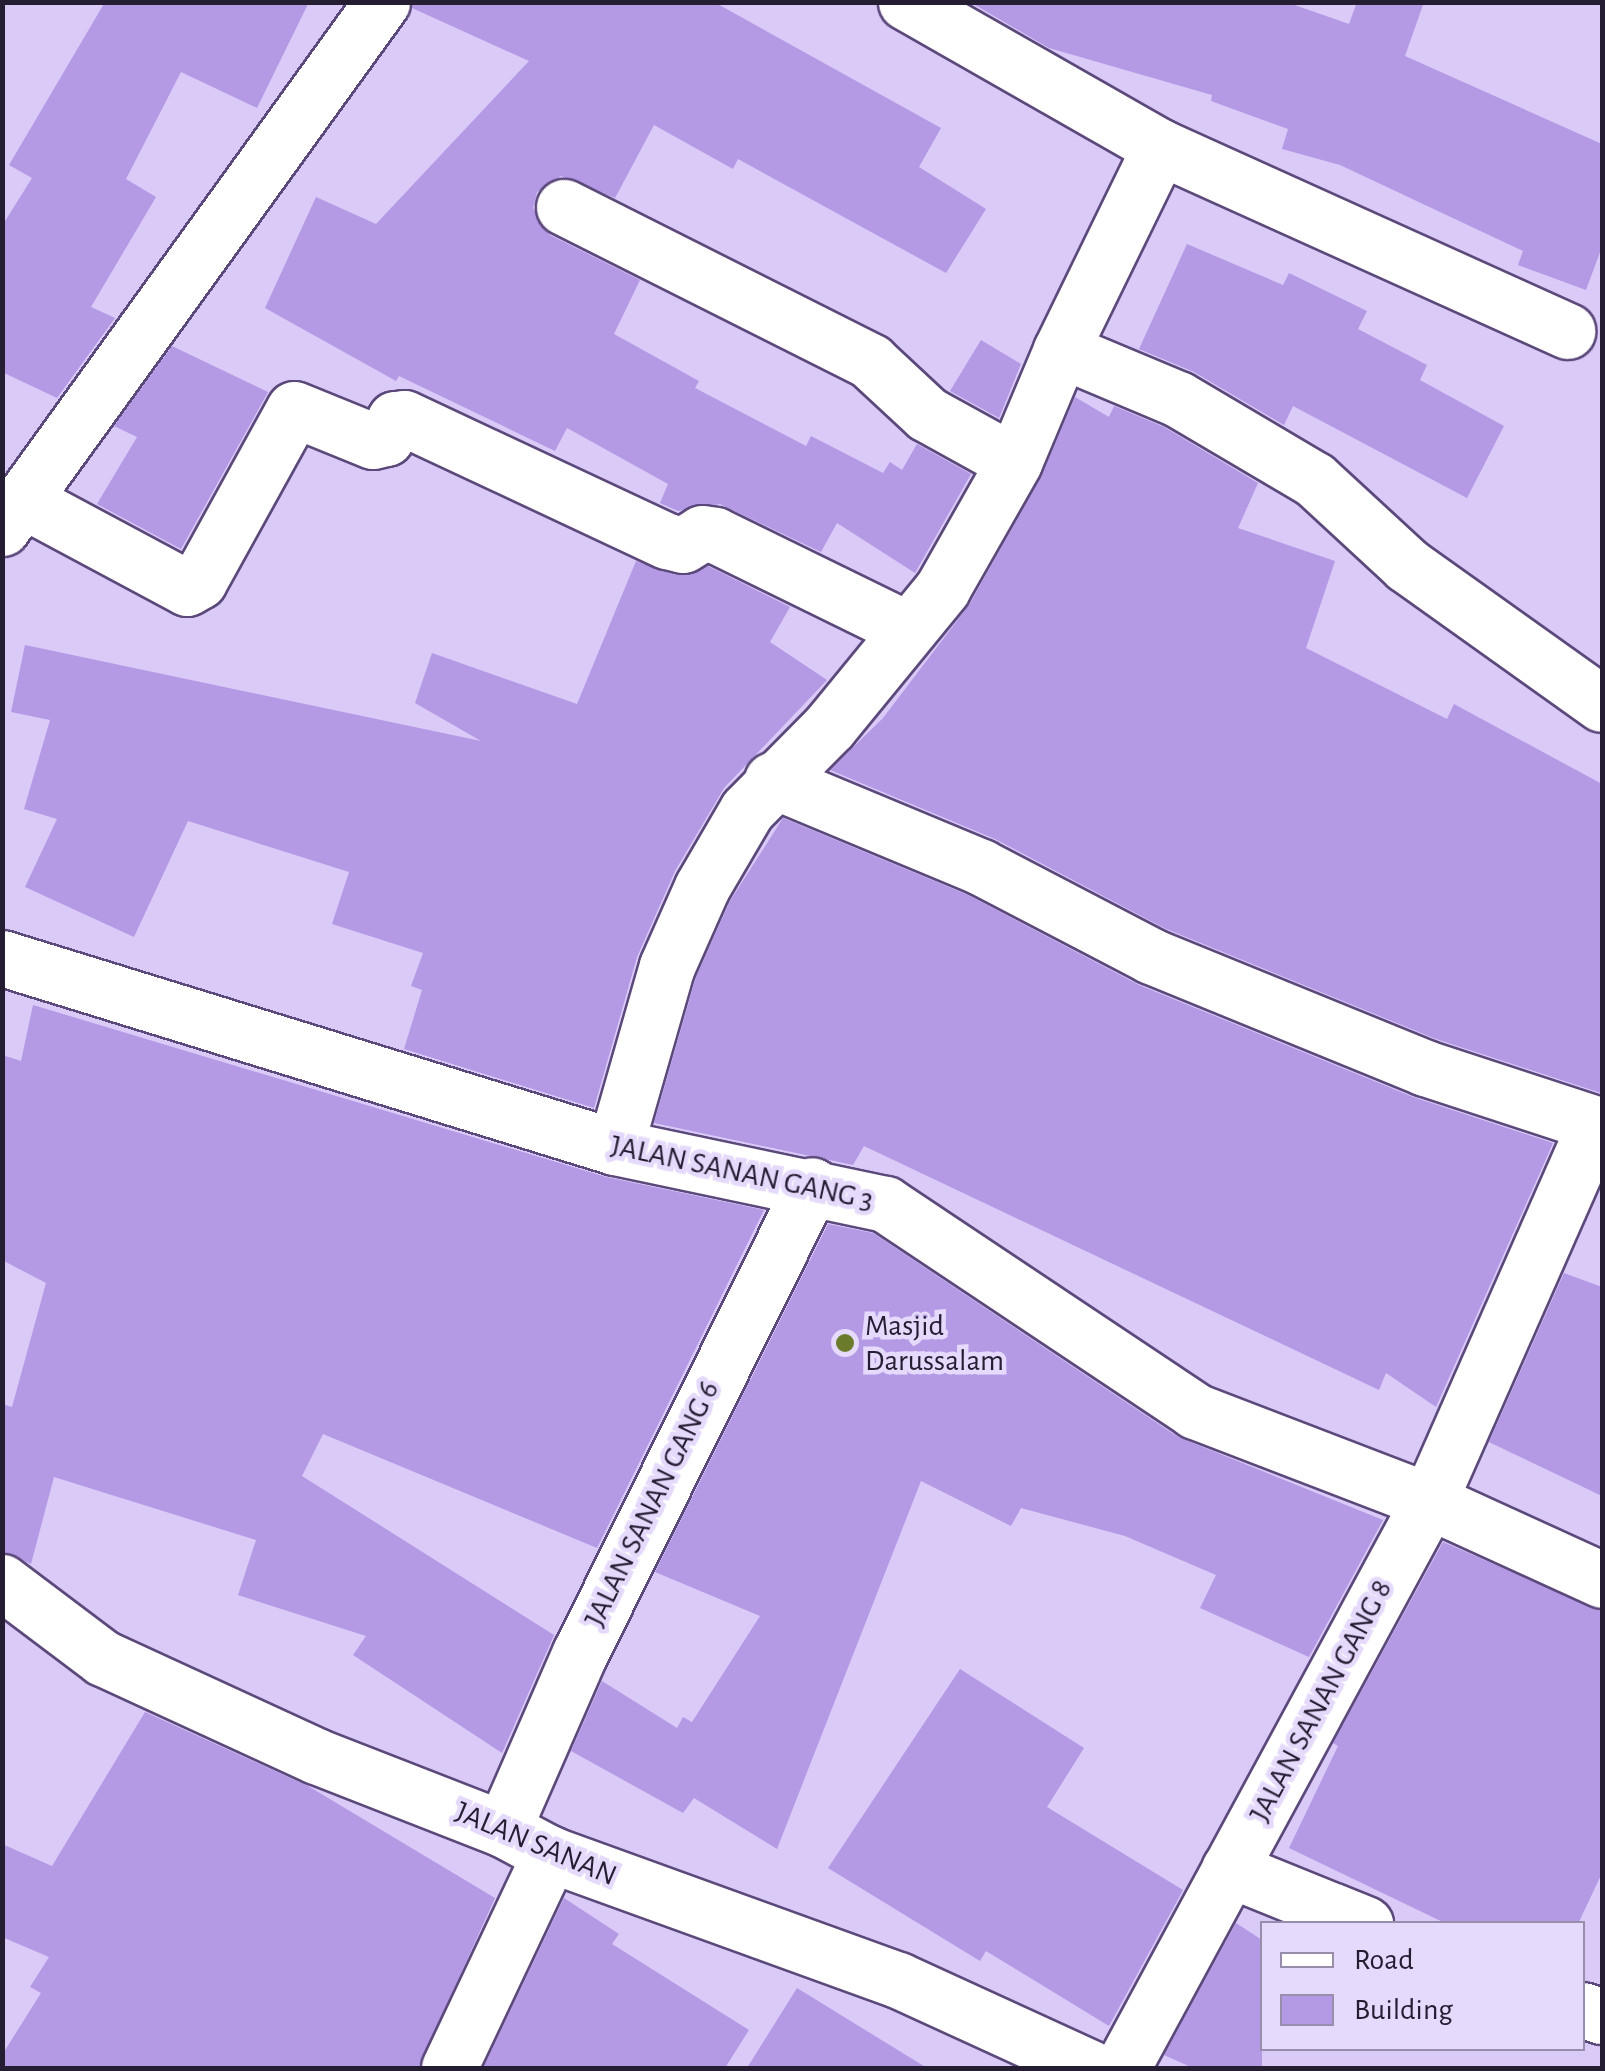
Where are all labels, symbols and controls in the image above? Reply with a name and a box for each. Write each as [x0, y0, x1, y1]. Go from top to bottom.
street label: JALAN SANAN GANG 3 [608, 1128, 876, 1218]
place label: Masjid Darussalam [865, 1308, 1004, 1378]
marker: Masjid Darussalam [834, 1332, 856, 1354]
street label: JALAN SANAN GANG 6 [577, 1375, 727, 1633]
street label: JALAN SANAN GANG 8 [1242, 1574, 1400, 1828]
street label: JALAN SANAN [450, 1794, 622, 1894]
legend [1260, 1921, 1585, 2051]
text: Road [1354, 1945, 1414, 1975]
text: Building [1354, 1995, 1453, 2025]

